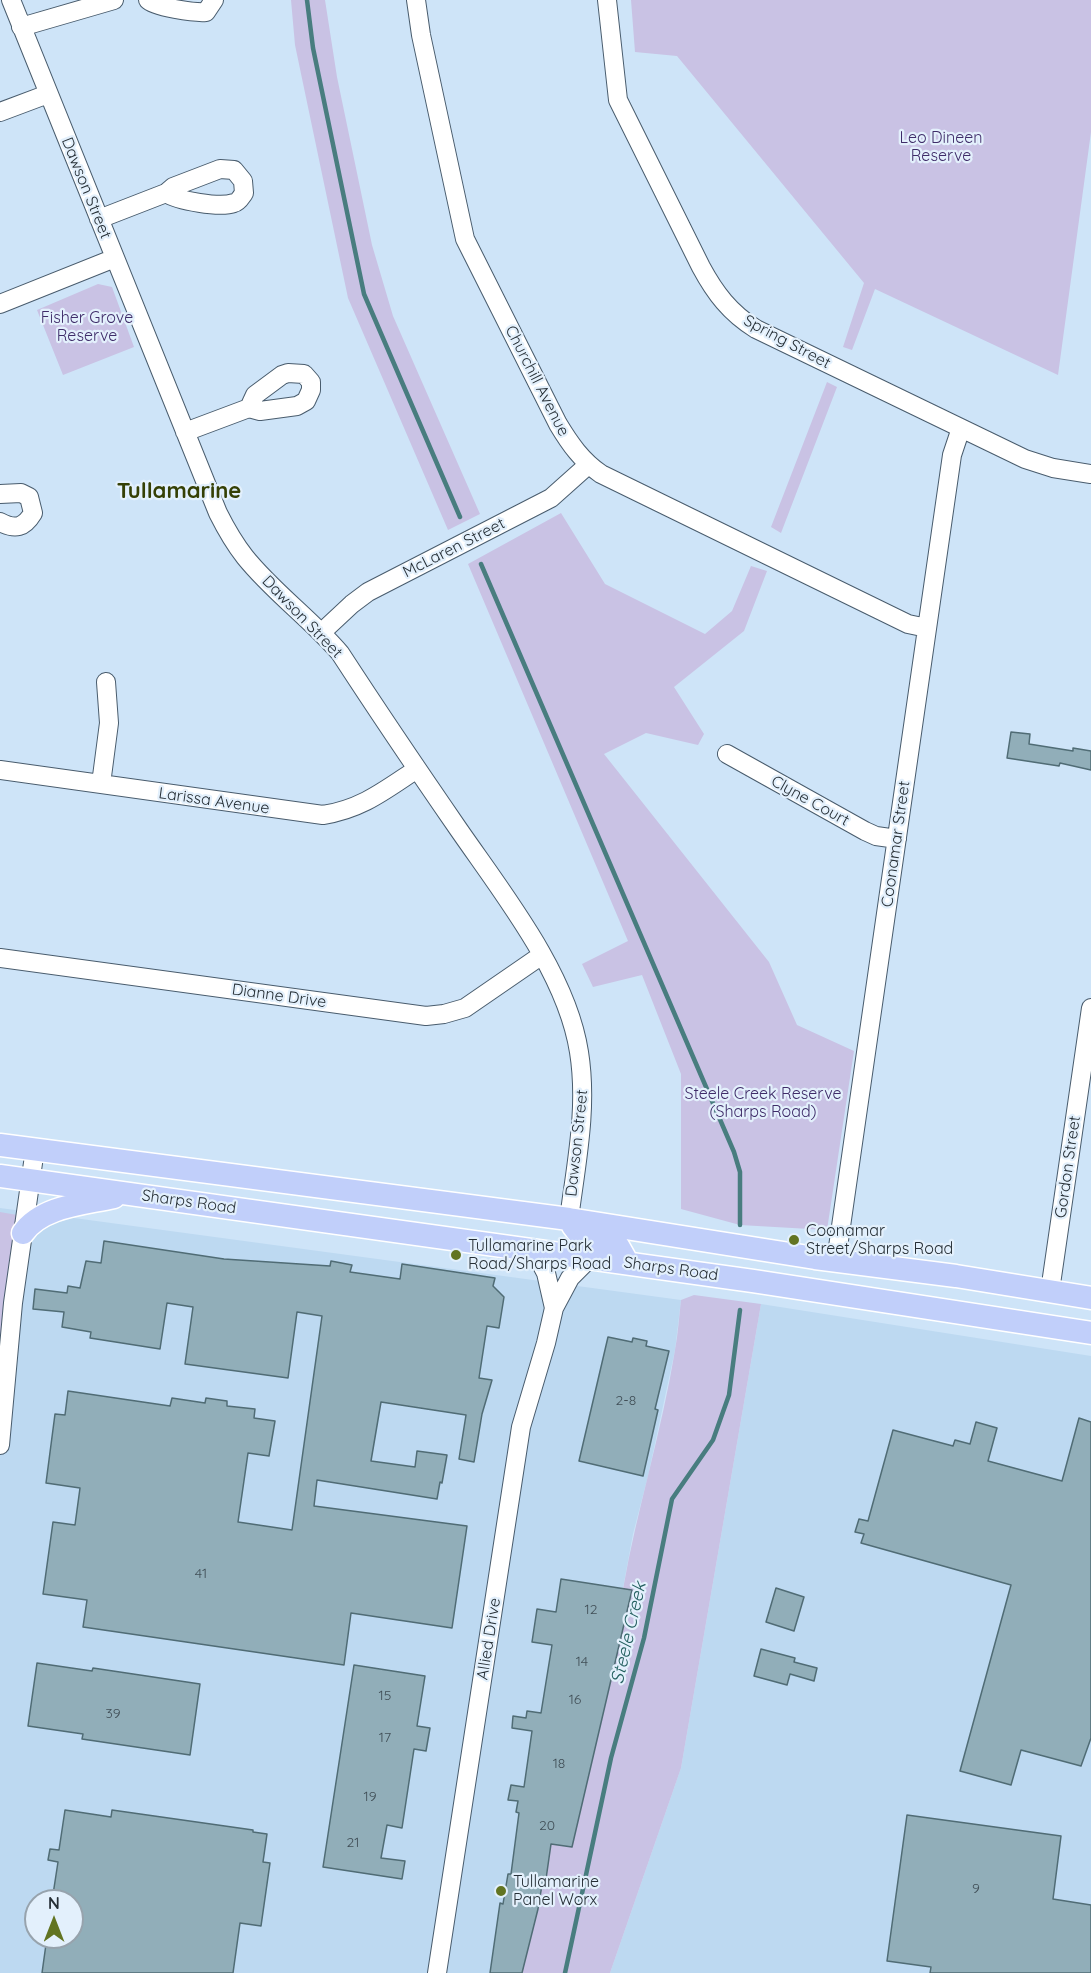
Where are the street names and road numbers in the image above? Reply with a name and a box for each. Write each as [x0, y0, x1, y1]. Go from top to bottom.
street label: Dawson Street [57, 135, 115, 241]
street label: Spring Street [740, 311, 834, 373]
street label: Churchill Avenue [501, 322, 573, 440]
street label: McLaren Street [400, 514, 508, 582]
street label: Dawson Street [258, 572, 346, 662]
street label: Clyne Court [768, 772, 852, 830]
street label: Coonamar Street [878, 780, 914, 908]
street label: Larissa Avenue [157, 784, 271, 818]
street label: Dianne Drive [231, 980, 327, 1012]
street label: Dawson Street [562, 1089, 592, 1197]
street label: Gordon Street [1051, 1115, 1085, 1219]
street label: Sharps Road [141, 1186, 237, 1218]
street label: Sharps Road [623, 1253, 719, 1285]
street label: Allied Drive [473, 1597, 505, 1681]

